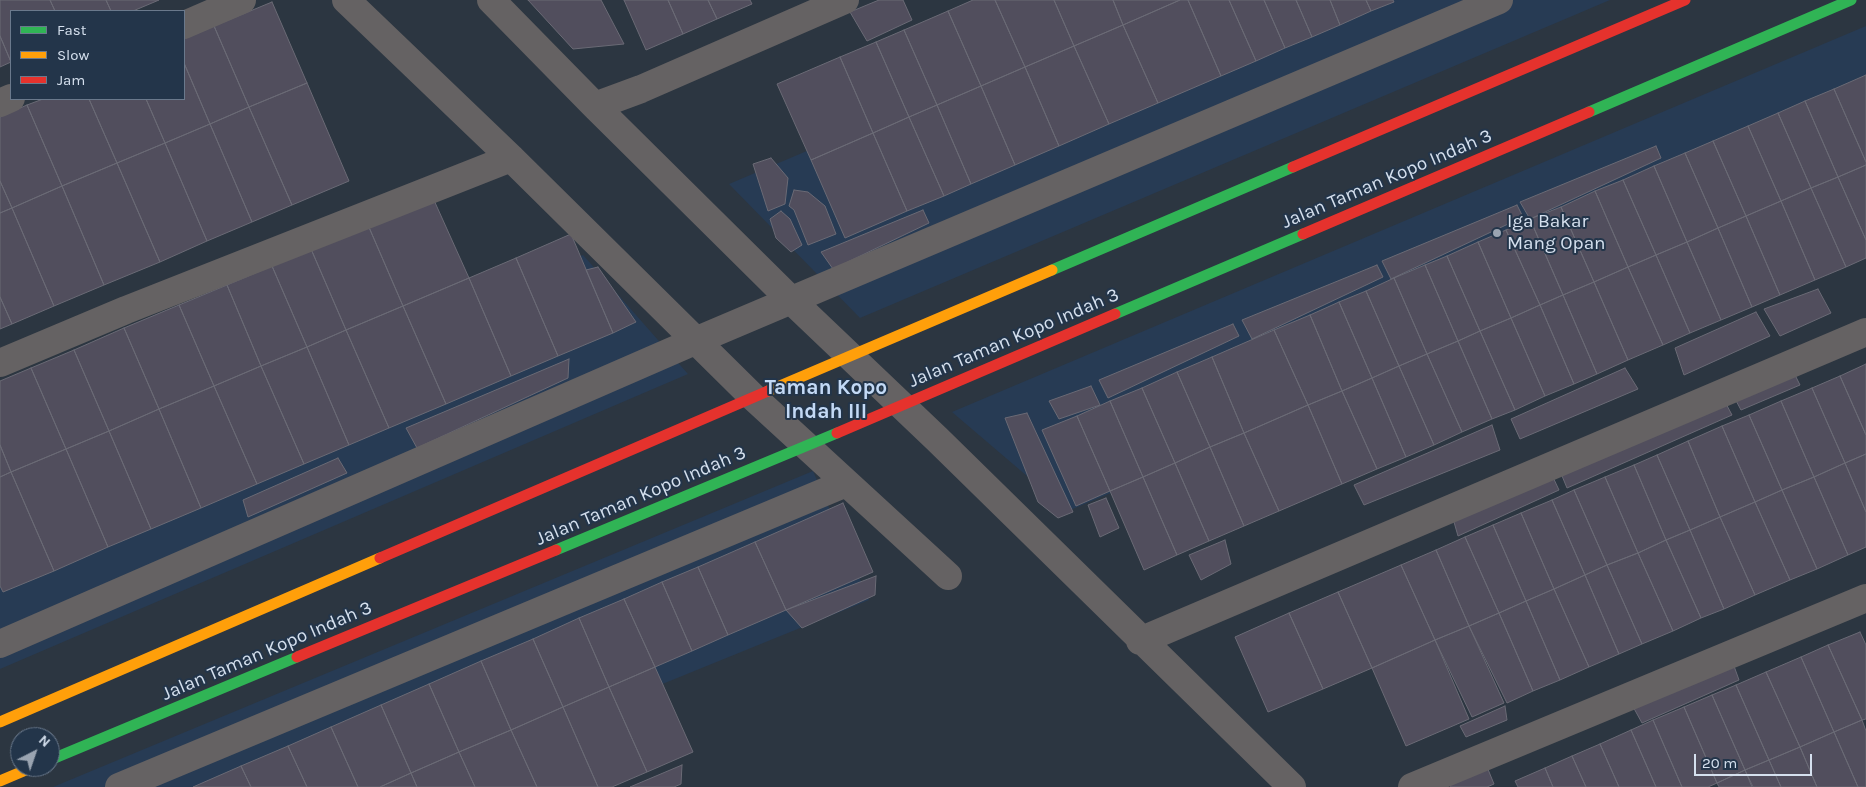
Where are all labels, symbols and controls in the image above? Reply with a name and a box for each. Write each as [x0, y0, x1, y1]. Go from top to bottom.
legend [10, 10, 185, 100]
text: Fast [57, 21, 86, 39]
text: Slow [57, 46, 89, 64]
text: Jam [57, 71, 85, 89]
street label: Jalan Taman Kopo Indah 3 [1279, 124, 1495, 234]
place label: Iga Bakar Mang Opan [1507, 211, 1606, 255]
marker: Iga Bakar Mang Opan [1491, 227, 1503, 239]
street label: Jalan Taman Kopo Indah 3 [906, 283, 1122, 393]
district label: Taman Kopo Indah III [765, 375, 887, 425]
street label: Jalan Taman Kopo Indah 3 [533, 441, 749, 551]
street label: Jalan Taman Kopo Indah 3 [159, 596, 375, 706]
north arrow [10, 727, 60, 777]
text: N [35, 731, 54, 751]
scale bar [1696, 744, 1814, 776]
text: 20 m [1702, 754, 1737, 772]

